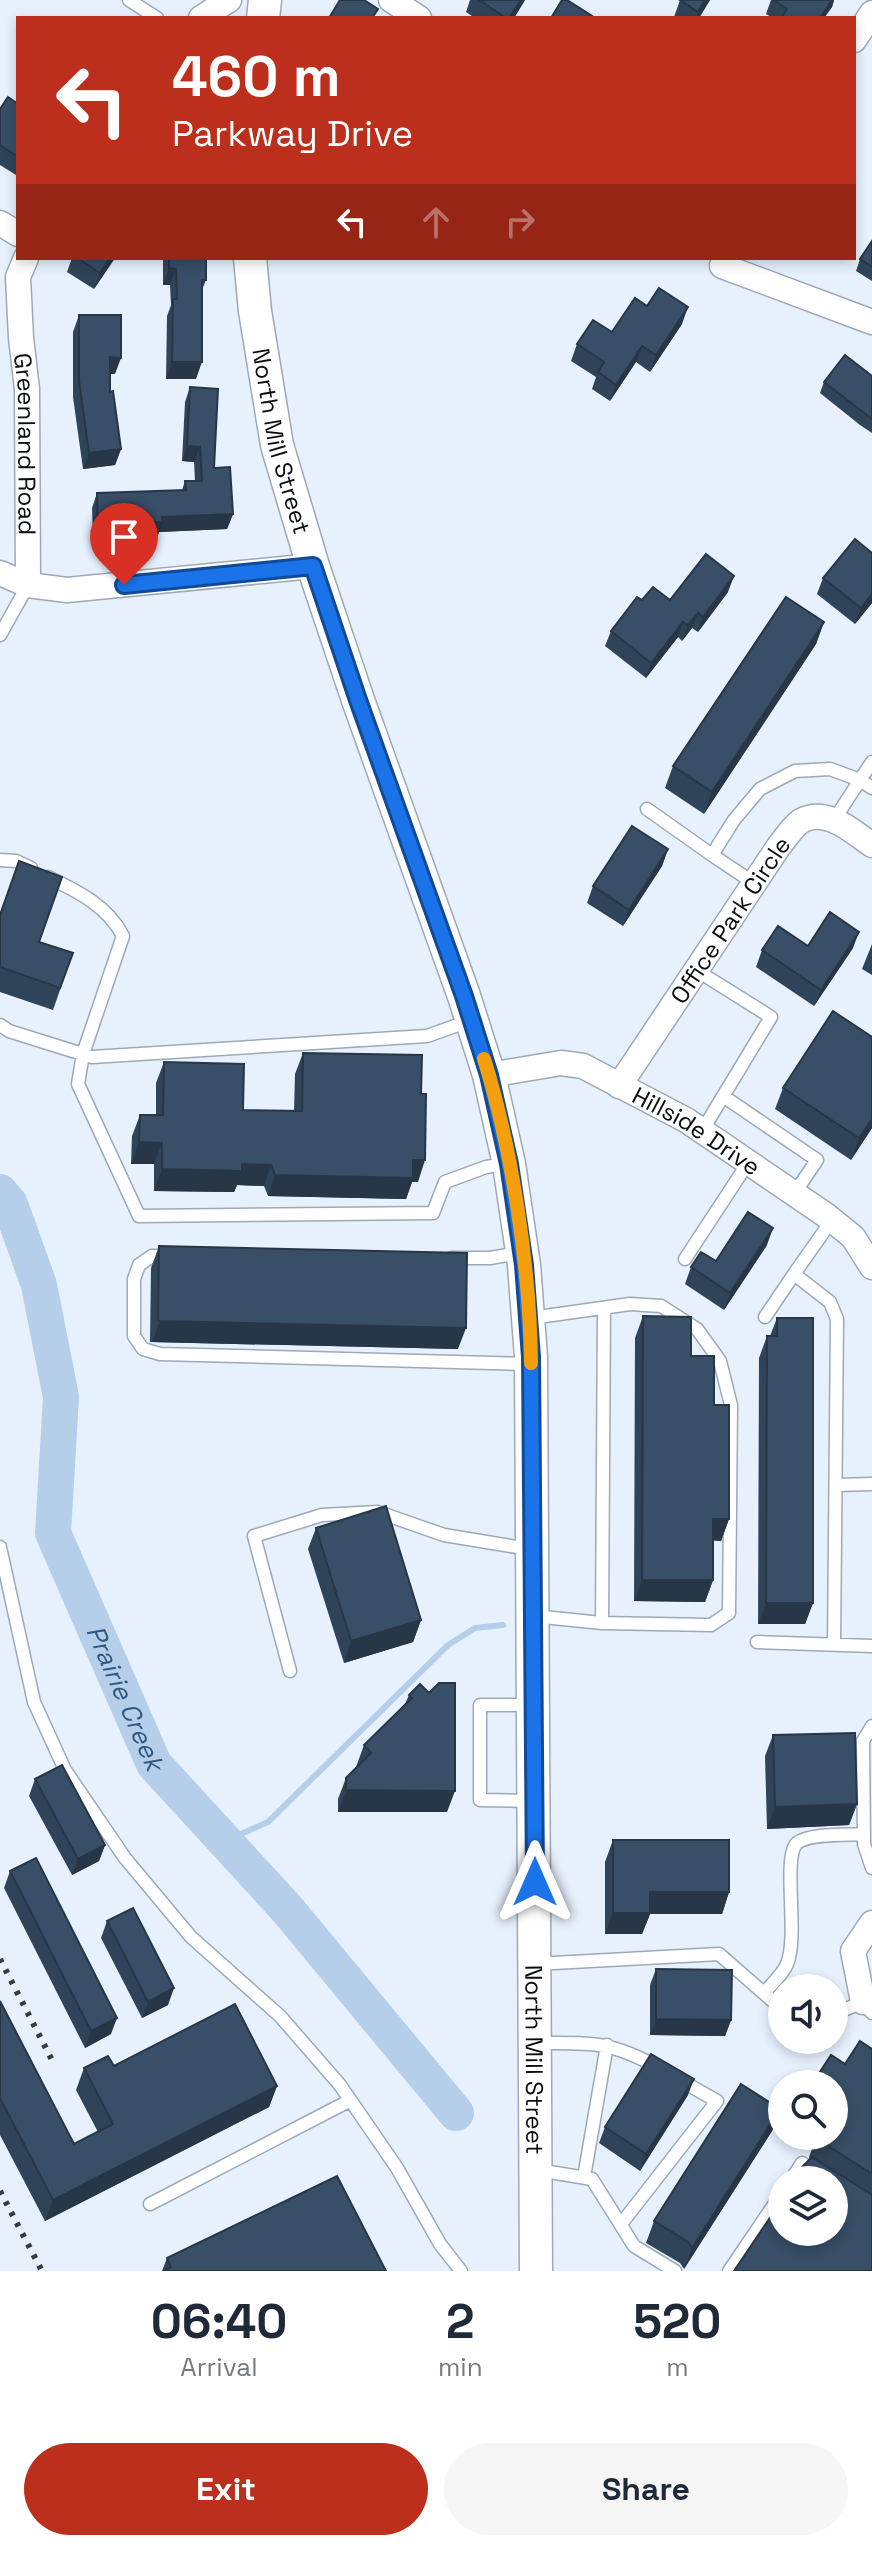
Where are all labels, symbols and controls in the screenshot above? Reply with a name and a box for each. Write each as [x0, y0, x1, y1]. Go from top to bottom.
text: 460 m [172, 41, 341, 112]
icon: left [40, 48, 144, 152]
text: Parkway Drive [172, 111, 413, 157]
icon: left [330, 200, 374, 244]
icon: ahead [414, 200, 458, 244]
icon: right [498, 200, 542, 244]
street label: North Mill Street [246, 346, 318, 537]
street label: Greenland Road [7, 351, 43, 535]
pin [90, 503, 158, 585]
icon: arrive [102, 515, 146, 559]
street label: Office Park Circle [663, 829, 797, 1009]
street label: Hillside Drive [627, 1079, 767, 1182]
water label: Prairie Creek [78, 1620, 173, 1779]
position arrow [493, 1840, 577, 1924]
street label: North Mill Street [519, 1965, 551, 2154]
map controls [768, 1974, 848, 2246]
button: sound [768, 1974, 848, 2054]
button: search [768, 2070, 848, 2150]
button: layers [768, 2166, 848, 2246]
text: 06:40 [151, 2291, 287, 2352]
text: 2 [446, 2291, 475, 2352]
text: 520 [633, 2291, 721, 2352]
text: Arrival [180, 2350, 258, 2384]
text: min [438, 2350, 483, 2384]
text: m [666, 2350, 689, 2384]
button: Exit [24, 2443, 428, 2535]
button: Share [444, 2443, 848, 2535]

